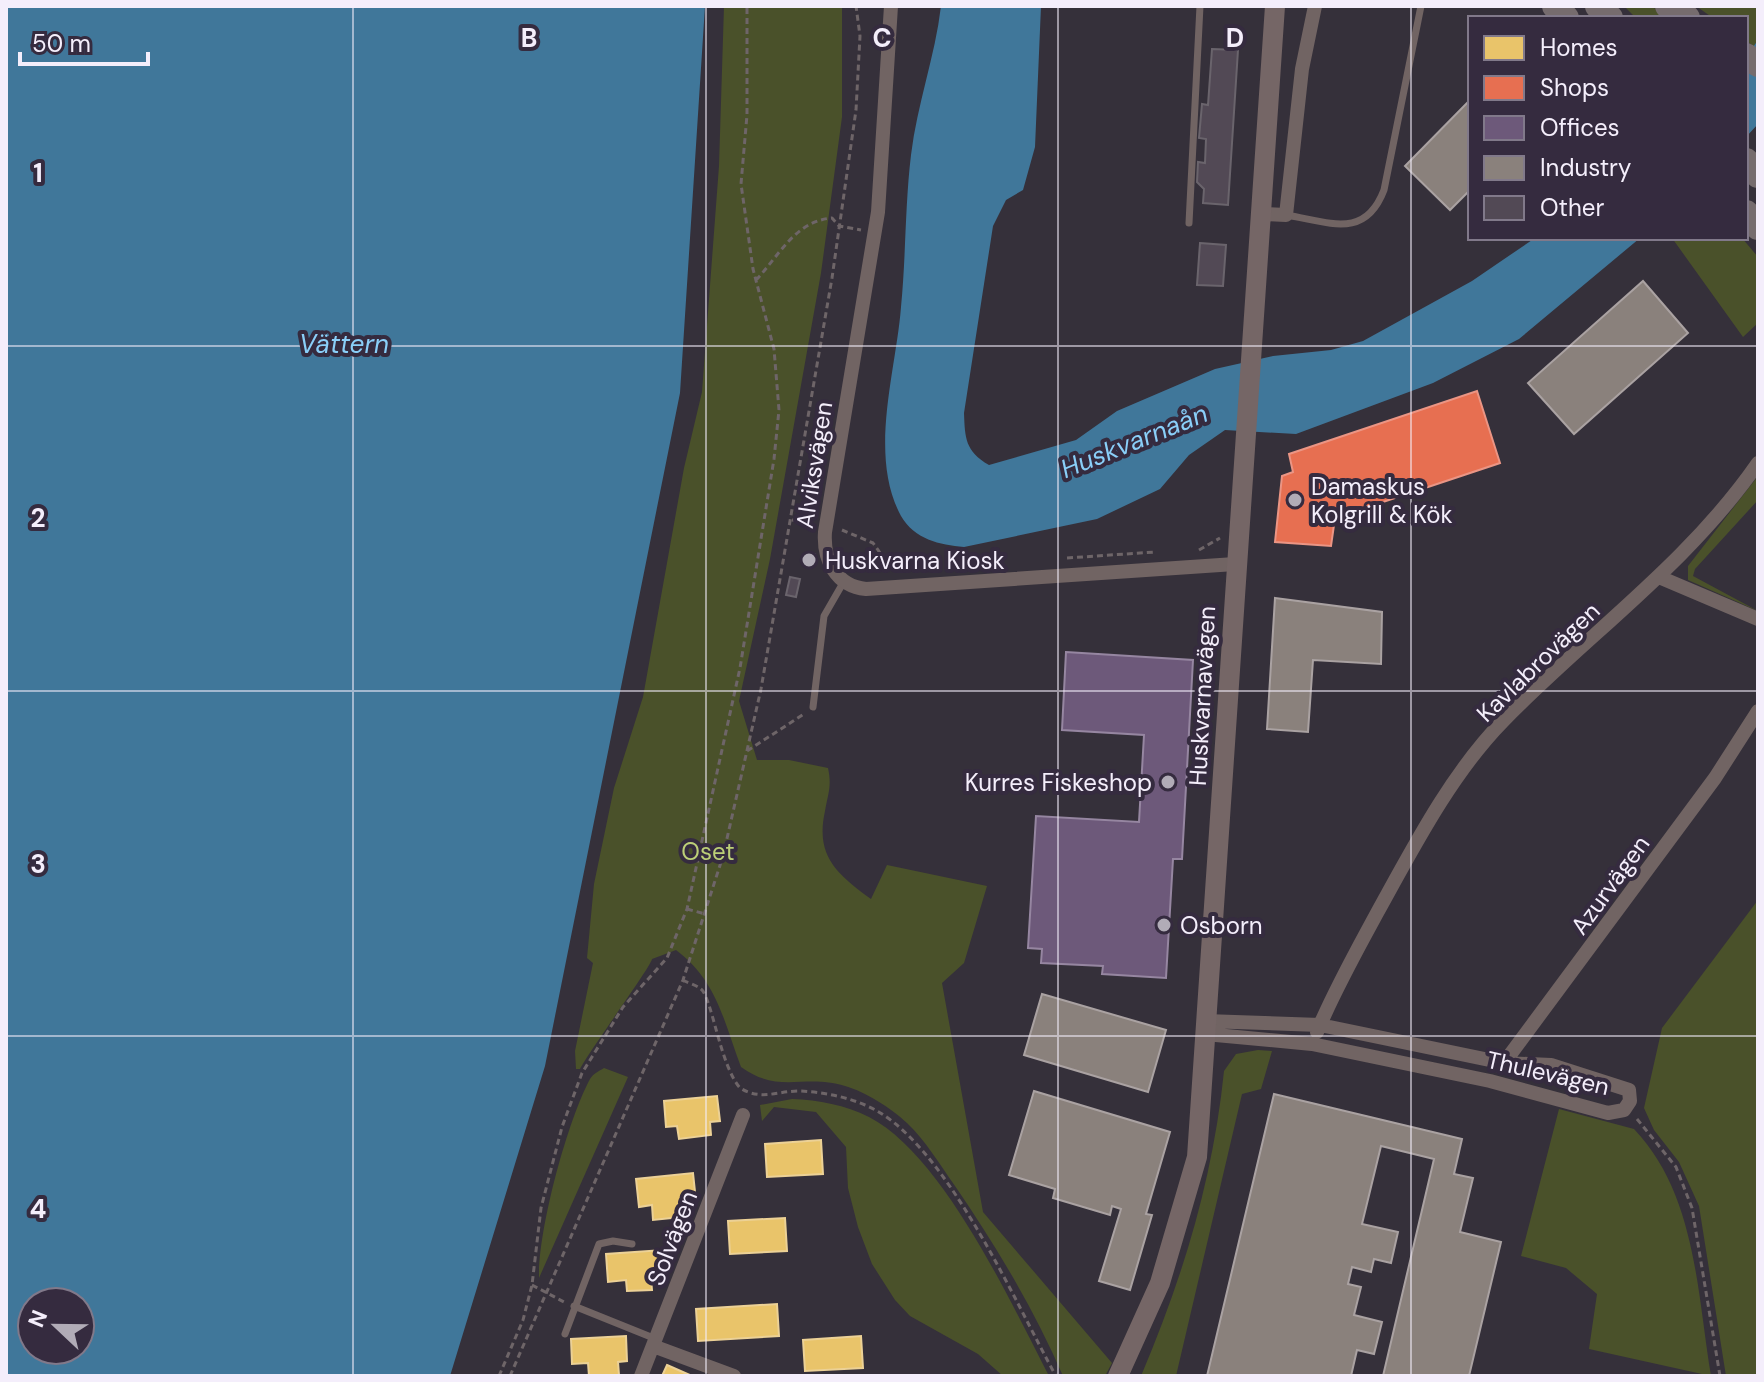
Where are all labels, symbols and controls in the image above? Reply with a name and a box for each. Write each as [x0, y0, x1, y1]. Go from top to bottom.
scale bar [20, 16, 148, 66]
legend [1468, 16, 1748, 240]
text: B [521, 21, 537, 55]
text: C [872, 21, 892, 55]
text: D [1226, 21, 1244, 55]
text: 50 m [32, 28, 91, 59]
text: Homes [1540, 32, 1618, 63]
text: Shops [1540, 72, 1609, 103]
text: Offices [1540, 112, 1620, 143]
text: Industry [1540, 152, 1631, 183]
text: 1 [33, 156, 43, 190]
text: Other [1540, 192, 1604, 223]
water label: Vättern [299, 327, 389, 361]
water label: Huskvarnaån [1055, 396, 1213, 486]
street label: Alviksvägen [789, 399, 839, 531]
place label: Damaskus Kolgrill & Kök [1311, 471, 1452, 530]
marker: Damaskus Kolgrill & Kök [1286, 491, 1304, 509]
text: 2 [30, 501, 46, 535]
place label: Huskvarna Kiosk [825, 545, 1005, 576]
marker: Huskvarna Kiosk [800, 551, 818, 569]
street label: Kavlabrovägen [1470, 595, 1606, 729]
street label: Huskvarnavägen [1182, 605, 1222, 787]
place label: Kurres Fiskeshop [965, 767, 1152, 798]
marker: Kurres Fiskeshop [1159, 773, 1177, 791]
street label: Azurvägen [1564, 829, 1656, 941]
park label: Oset [681, 836, 735, 867]
text: 3 [30, 847, 46, 881]
place label: Osborn [1180, 910, 1263, 941]
marker: Osborn [1155, 916, 1173, 934]
street label: Thulevägen [1484, 1044, 1612, 1102]
street label: Solvägen [640, 1186, 704, 1290]
text: 4 [30, 1192, 46, 1226]
north arrow [16, 1286, 96, 1366]
text: N [21, 1306, 54, 1332]

